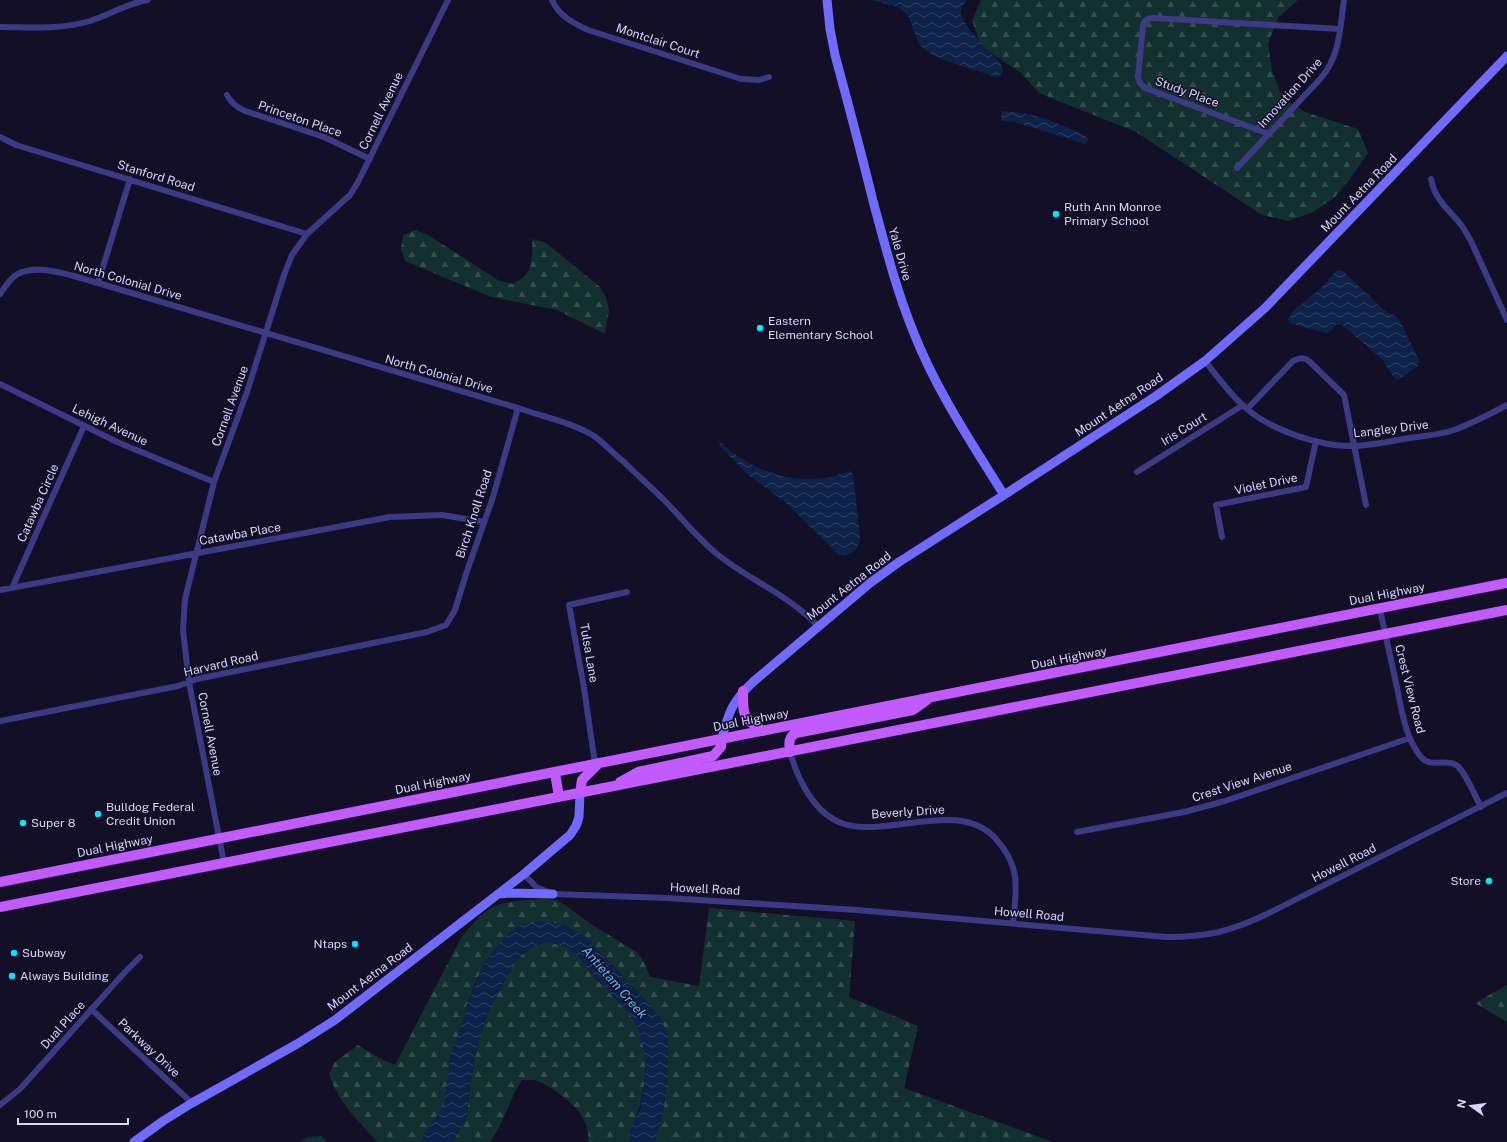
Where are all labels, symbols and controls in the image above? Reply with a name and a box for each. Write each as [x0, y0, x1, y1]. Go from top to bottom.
street label: Montclair Court [614, 21, 702, 61]
street label: Innovation Drive [1255, 55, 1325, 131]
street label: Cornell Avenue [356, 70, 406, 152]
street label: Study Place [1153, 74, 1221, 110]
street label: Princeton Place [256, 98, 344, 140]
street label: Mount Aetna Road [1318, 151, 1400, 235]
street label: Stanford Road [116, 158, 196, 194]
place label: Ruth Ann Monroe Primary School [1064, 200, 1161, 228]
marker: Ruth Ann Monroe Primary School [1051, 209, 1061, 219]
street label: Yale Drive [886, 226, 914, 282]
street label: North Colonial Drive [72, 259, 184, 303]
place label: Eastern Elementary School [768, 314, 874, 342]
marker: Eastern Elementary School [755, 323, 765, 333]
street label: North Colonial Drive [383, 352, 495, 396]
street label: Cornell Avenue [209, 364, 251, 448]
street label: Mount Aetna Road [1072, 370, 1166, 440]
street label: Lehigh Avenue [70, 401, 150, 449]
street label: Iris Court [1159, 409, 1210, 449]
street label: Langley Drive [1353, 417, 1430, 441]
street label: Catawba Circle [15, 462, 62, 544]
street label: Birch Knoll Road [453, 468, 495, 560]
street label: Violet Drive [1233, 470, 1299, 497]
street label: Catawba Place [198, 520, 282, 548]
street label: Mount Aetna Road [804, 549, 894, 623]
street label: Dual Highway [1348, 580, 1427, 608]
street label: Tulsa Lane [577, 622, 601, 684]
street label: Crest View Road [1392, 643, 1428, 735]
street label: Dual Highway [1030, 644, 1109, 672]
street label: Harvard Road [182, 649, 260, 679]
street label: Cornell Avenue [195, 691, 225, 777]
street label: Dual Highway [712, 706, 791, 734]
street label: Crest View Avenue [1190, 759, 1294, 805]
street label: Dual Highway [394, 769, 473, 797]
place label: Bulldog Federal Credit Union [106, 800, 195, 828]
street label: Beverly Drive [871, 802, 945, 822]
marker: Bulldog Federal Credit Union [93, 809, 103, 819]
place label: Super 8 [31, 816, 76, 830]
marker: Super 8 [18, 818, 28, 828]
street label: Dual Highway [76, 832, 155, 860]
street label: Howell Road [1310, 841, 1378, 885]
place label: Store [1451, 874, 1481, 888]
marker: Store [1484, 876, 1494, 886]
street label: Howell Road [670, 880, 740, 898]
street label: Howell Road [993, 904, 1065, 924]
place label: Ntaps [314, 937, 347, 951]
marker: Ntaps [350, 939, 360, 949]
street label: Mount Aetna Road [325, 940, 415, 1014]
water label: Antietam Creek [579, 943, 650, 1022]
place label: Subway [22, 946, 67, 960]
marker: Subway [9, 948, 19, 958]
place label: Always Building [20, 969, 109, 983]
marker: Always Building [7, 971, 17, 981]
street label: Dual Place [38, 998, 88, 1052]
street label: Parkway Drive [115, 1016, 183, 1080]
north arrow [1451, 1086, 1491, 1126]
text: N [1454, 1098, 1468, 1109]
scale bar [18, 1100, 128, 1126]
text: 100 m [24, 1107, 57, 1121]

